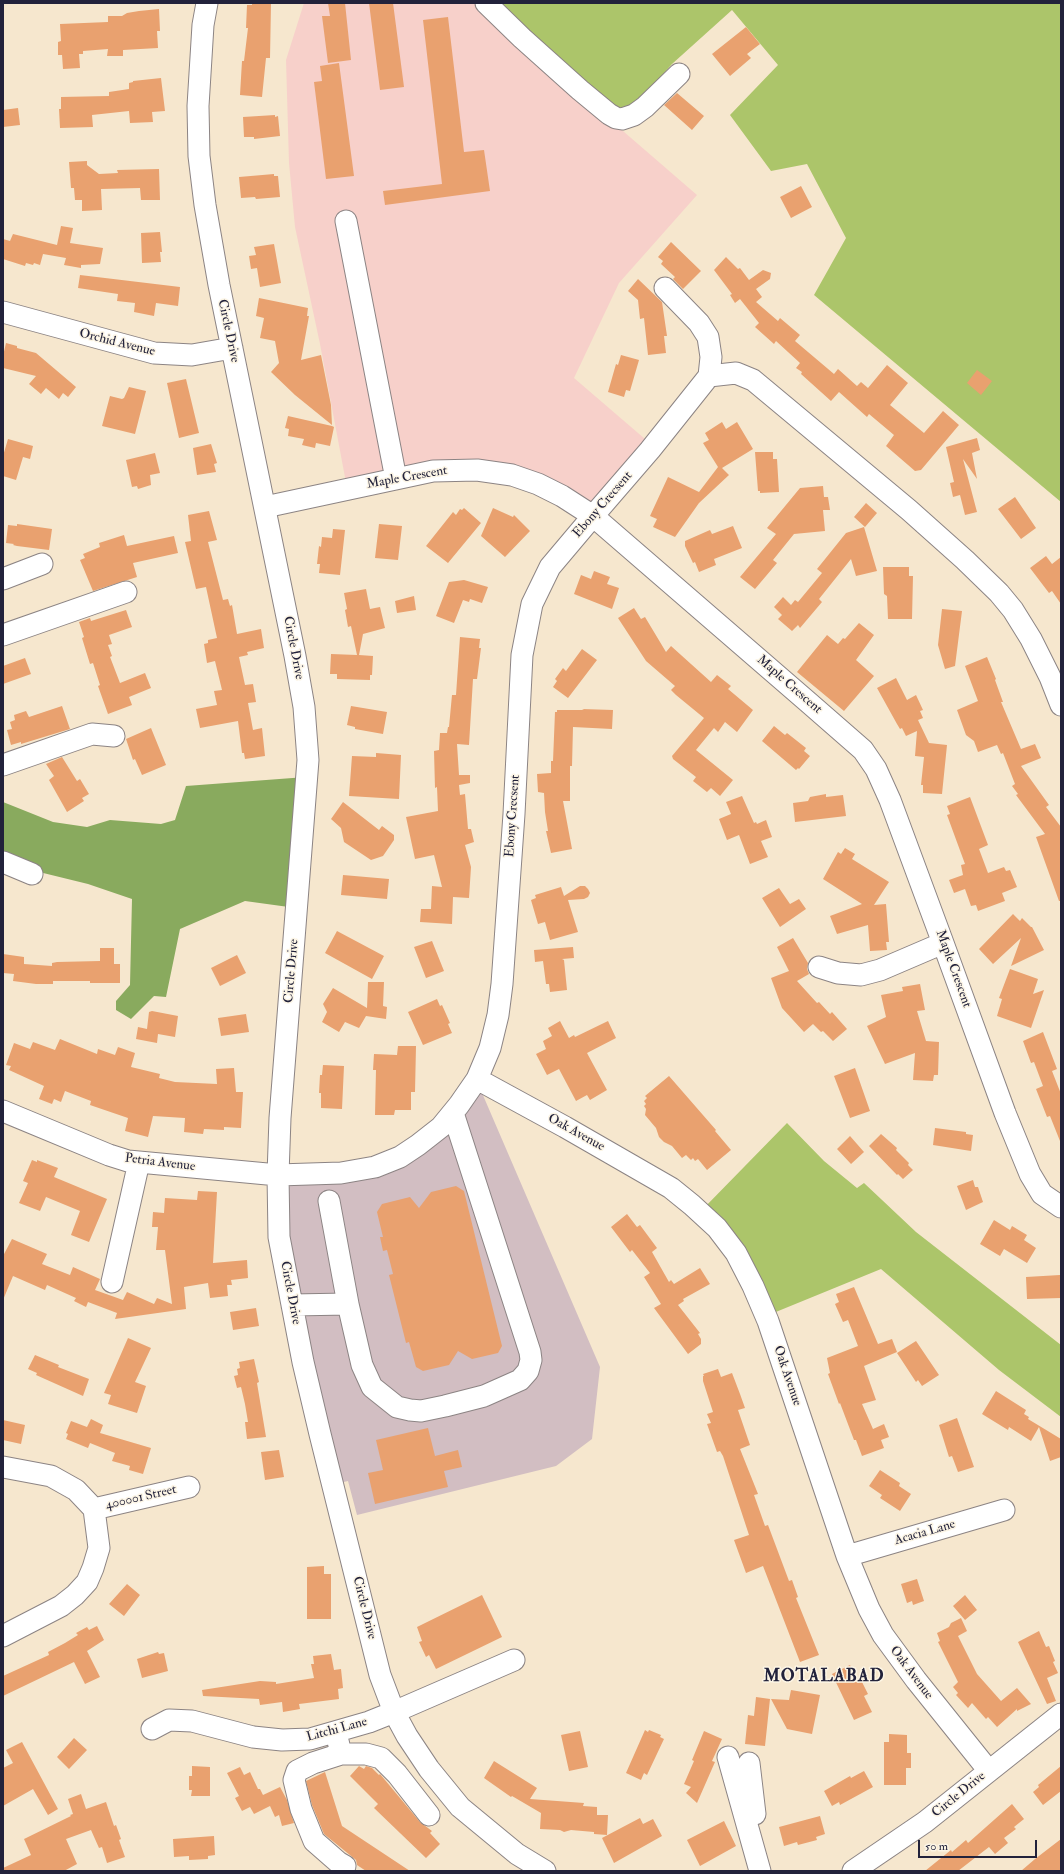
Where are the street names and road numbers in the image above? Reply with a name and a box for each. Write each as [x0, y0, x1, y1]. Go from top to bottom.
street label: Circle Drive [214, 298, 242, 364]
street label: Orchid Avenue [77, 326, 157, 360]
street label: Maple Crescent [366, 463, 448, 493]
street label: Ebony Crecsent [570, 469, 636, 541]
street label: Circle Drive [279, 615, 307, 681]
street label: Maple Crescent [753, 652, 825, 718]
street label: Ebony Crecsent [502, 774, 524, 858]
street label: Maple Crescent [932, 928, 974, 1010]
street label: Circle Drive [281, 938, 303, 1004]
street label: Oak Avenue [545, 1111, 607, 1155]
street label: Petria Avenue [124, 1151, 196, 1175]
street label: Circle Drive [276, 1260, 304, 1326]
street label: Oak Avenue [769, 1344, 805, 1408]
street label: 400001 Street [104, 1482, 178, 1514]
street label: Acacia Lane [893, 1517, 957, 1549]
street label: Circle Drive [349, 1575, 379, 1641]
street label: Oak Avenue [886, 1643, 936, 1703]
street label: Litchi Lane [305, 1714, 369, 1746]
street label: Circle Drive [929, 1769, 989, 1821]

